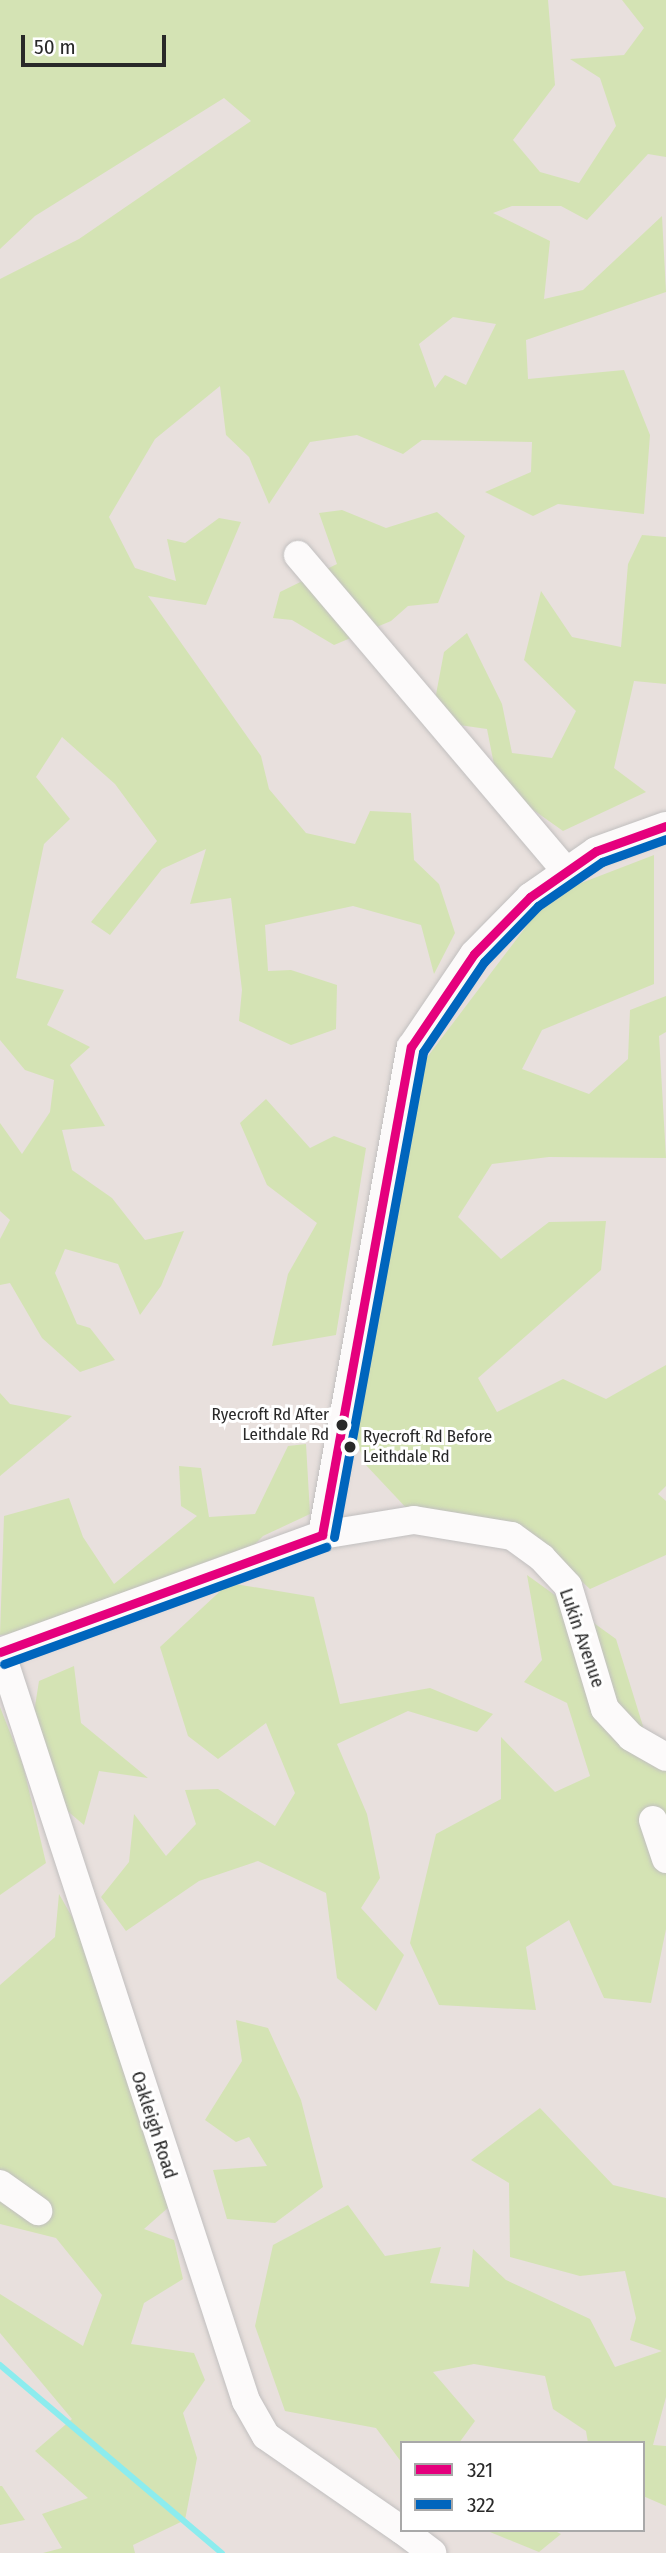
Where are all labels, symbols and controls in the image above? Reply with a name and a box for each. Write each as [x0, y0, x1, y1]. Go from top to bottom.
scale bar [24, 21, 170, 65]
text: 50 m [34, 34, 76, 60]
place label: Ryecroft Rd After Leithdale Rd [211, 1405, 329, 1445]
marker: Ryecroft Rd After Leithdale Rd [335, 1418, 349, 1432]
place label: Ryecroft Rd Before Leithdale Rd [363, 1427, 492, 1467]
marker: Ryecroft Rd Before Leithdale Rd [343, 1440, 357, 1454]
street label: Lukin Avenue [554, 1585, 610, 1691]
street label: Oakleigh Road [126, 2068, 182, 2182]
legend [400, 2441, 645, 2532]
text: 321 [467, 2457, 493, 2483]
text: 322 [467, 2492, 495, 2518]

